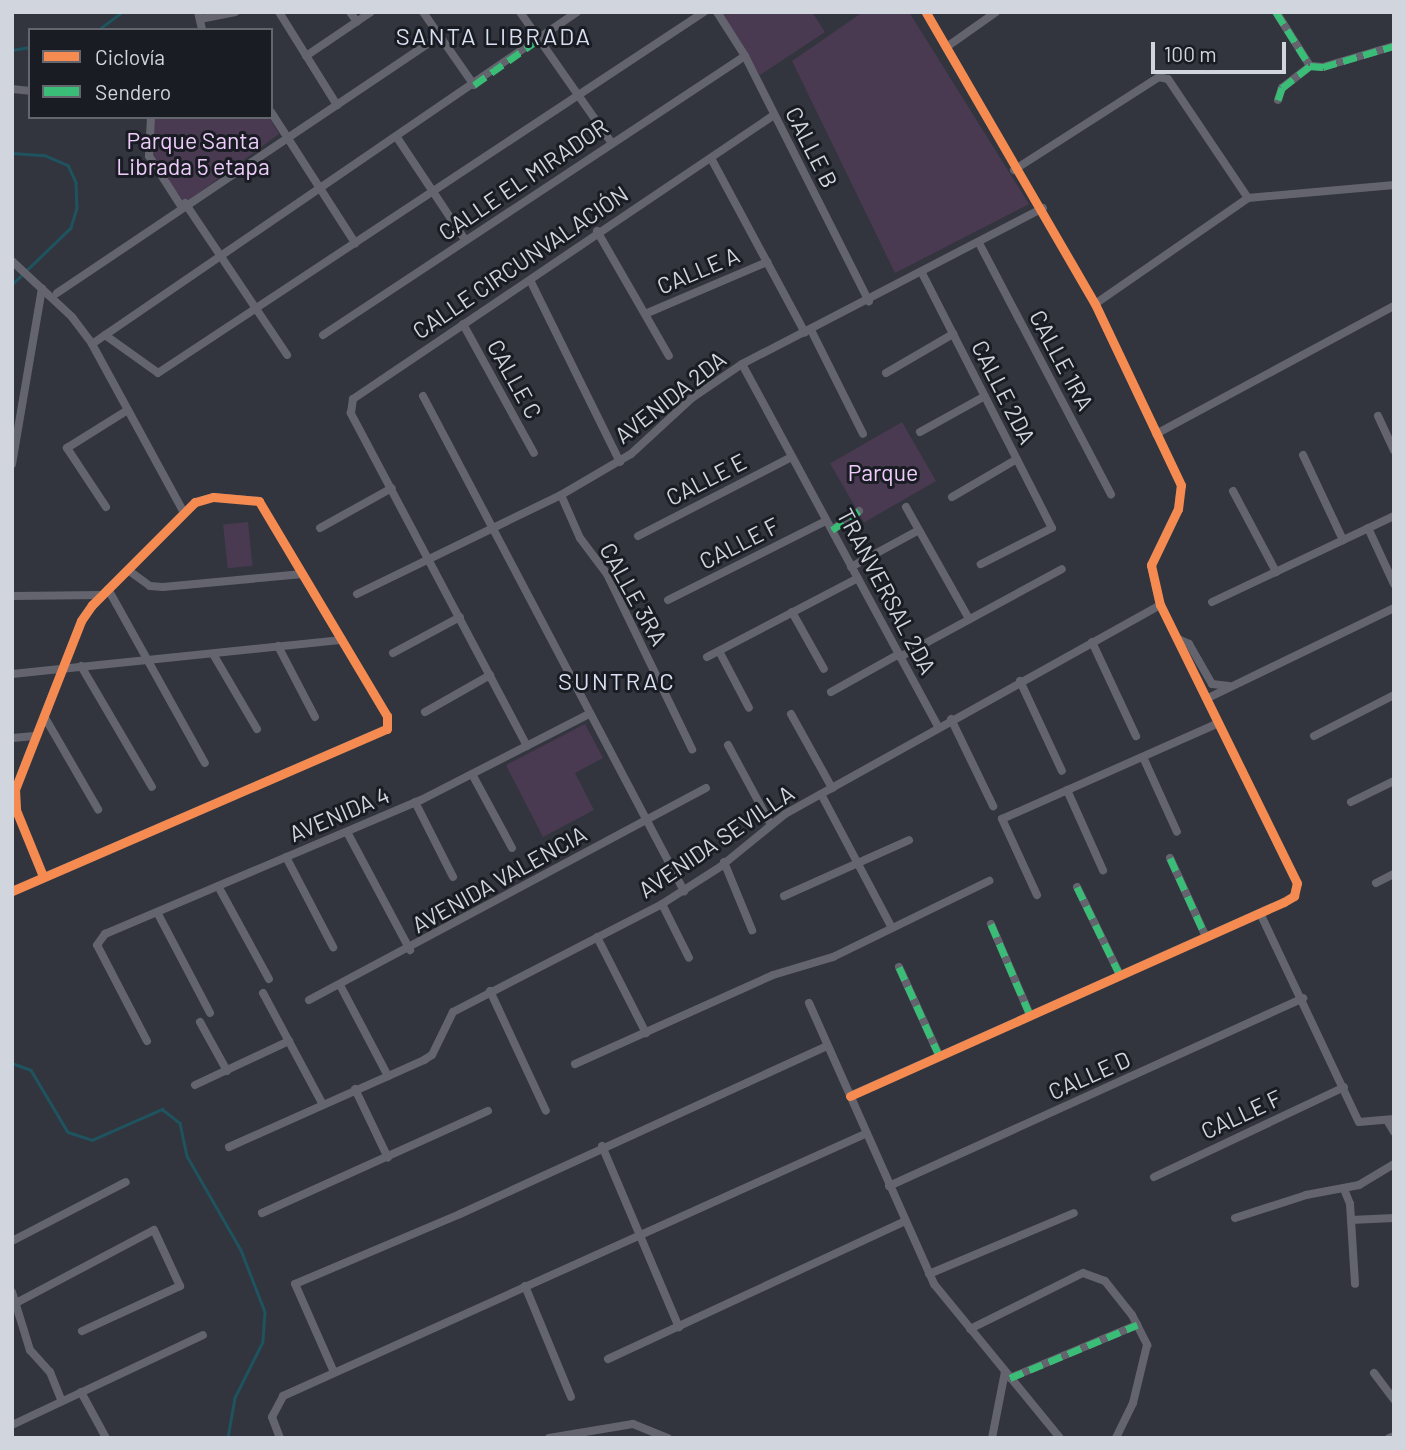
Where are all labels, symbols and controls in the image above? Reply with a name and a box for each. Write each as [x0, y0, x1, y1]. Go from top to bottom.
district label: SANTA LIBRADA [397, 22, 591, 50]
legend [28, 28, 273, 119]
scale bar [1154, 28, 1289, 72]
text: 100 m [1164, 41, 1217, 66]
text: Ciclovía [95, 44, 165, 69]
text: Sendero [95, 79, 171, 104]
street label: CALLE B [780, 102, 844, 192]
street label: CALLE EL MIRADOR [433, 112, 613, 246]
park label: Parque Santa Librada 5 etapa [116, 126, 270, 180]
street label: CALLE CIRCUNVALACIÓN [407, 180, 633, 344]
street label: CALLE A [653, 240, 743, 300]
street label: CALLE 1RA [1024, 305, 1100, 415]
street label: CALLE C [482, 334, 548, 424]
street label: CALLE 2DA [966, 336, 1042, 448]
street label: AVENIDA 2DA [609, 345, 731, 449]
street label: CALLE E [661, 447, 751, 511]
park label: Parque [848, 458, 918, 486]
street label: TRANVERSAL 2DA [832, 503, 942, 679]
street label: CALLE F [695, 511, 783, 575]
street label: CALLE 3RA [594, 538, 674, 650]
district label: SUNTRAC [559, 667, 675, 695]
street label: AVENIDA SEVILLA [633, 779, 799, 903]
street label: AVENIDA 4 [285, 781, 393, 847]
street label: AVENIDA VALENCIA [407, 820, 591, 938]
street label: CALLE D [1044, 1045, 1134, 1105]
street label: CALLE F [1196, 1083, 1286, 1145]

